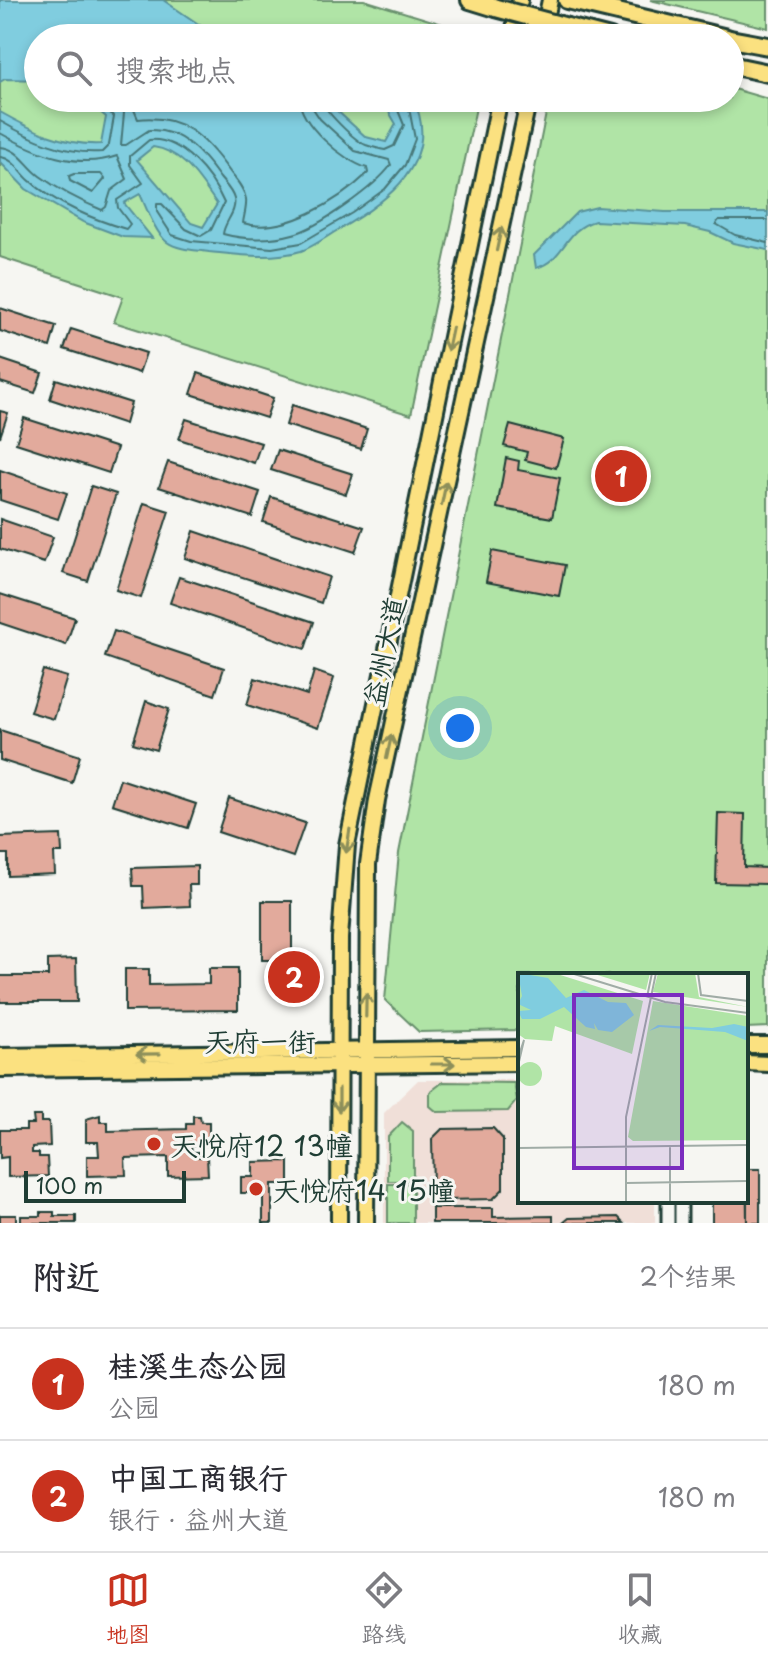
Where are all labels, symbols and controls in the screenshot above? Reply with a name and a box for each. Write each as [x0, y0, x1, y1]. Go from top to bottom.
search box [24, 24, 744, 112]
icon: search [52, 46, 96, 90]
text: 搜索地点 [116, 46, 236, 91]
one-way arrow [492, 226, 507, 252]
one-way arrow [442, 326, 457, 351]
pin: 1 [595, 446, 647, 506]
one-way arrow [437, 481, 452, 506]
street label: 益州大道 [350, 592, 416, 710]
your location [440, 708, 480, 748]
one-way arrow [382, 735, 397, 760]
one-way arrow [340, 827, 355, 853]
pin: 2 [268, 947, 320, 1007]
inset map [518, 973, 748, 1203]
one-way arrow [358, 992, 374, 1019]
street label: 天府一街 [204, 1019, 316, 1062]
one-way arrow [135, 1046, 162, 1062]
one-way arrow [429, 1056, 456, 1072]
one-way arrow [331, 1086, 347, 1113]
place label: 天悦府12 13幢 [170, 1123, 353, 1166]
marker: 天悦府12 13幢 [145, 1135, 163, 1153]
scale bar [24, 1167, 186, 1203]
text: 100 m [36, 1168, 103, 1201]
place label: 天悦府14 15幢 [272, 1168, 455, 1211]
marker: 天悦府14 15幢 [247, 1180, 265, 1198]
text: 附近 [32, 1249, 100, 1301]
text: 2个结果 [640, 1256, 736, 1295]
text: 桂溪生态公园 [108, 1342, 288, 1387]
text: 1 [52, 1365, 64, 1404]
text: 180 m [658, 1365, 736, 1404]
text: 公园 [108, 1387, 160, 1426]
text: 中国工商银行 [108, 1454, 288, 1499]
text: 2 [49, 1477, 67, 1516]
text: 180 m [658, 1477, 736, 1516]
text: 银行 · 益州大道 [108, 1499, 288, 1538]
tab: 地图 [106, 1568, 150, 1649]
tab: 路线 [362, 1568, 406, 1649]
tab: 收藏 [618, 1568, 662, 1649]

